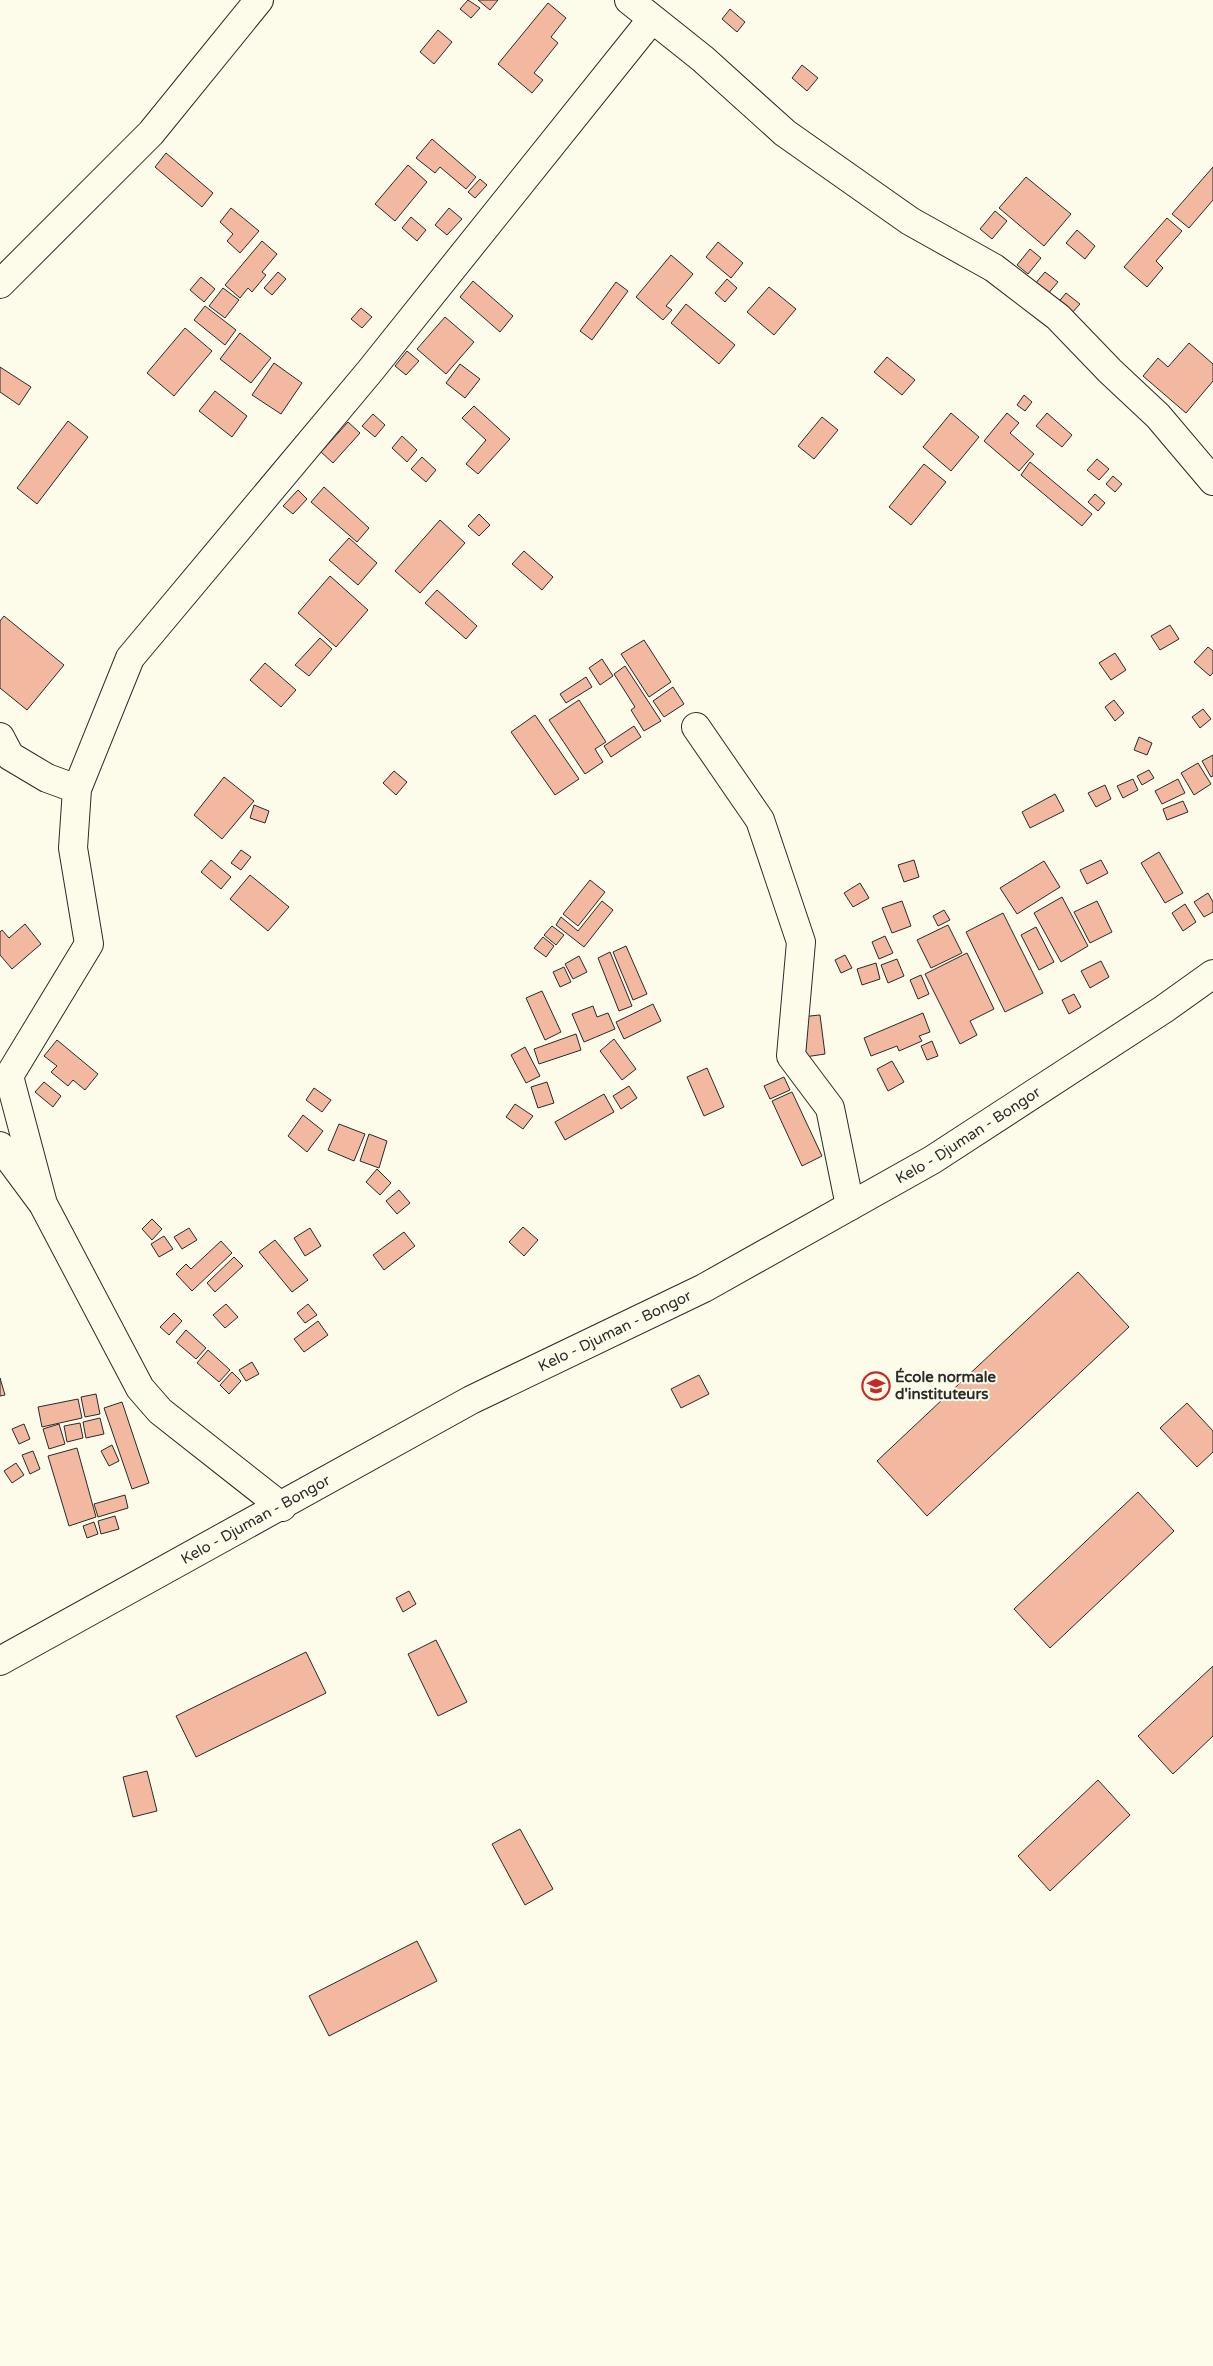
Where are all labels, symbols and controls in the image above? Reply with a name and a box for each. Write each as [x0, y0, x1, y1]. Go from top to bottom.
street label: Kelo - Djuman - Bongor [892, 1083, 1044, 1188]
street label: Kelo - Djuman - Bongor [535, 1286, 694, 1375]
place label: École normale d'instituteurs [895, 1367, 996, 1403]
school or university icon: École normale d'instituteurs [861, 1371, 891, 1401]
street label: Kelo - Djuman - Bongor [178, 1471, 333, 1568]

